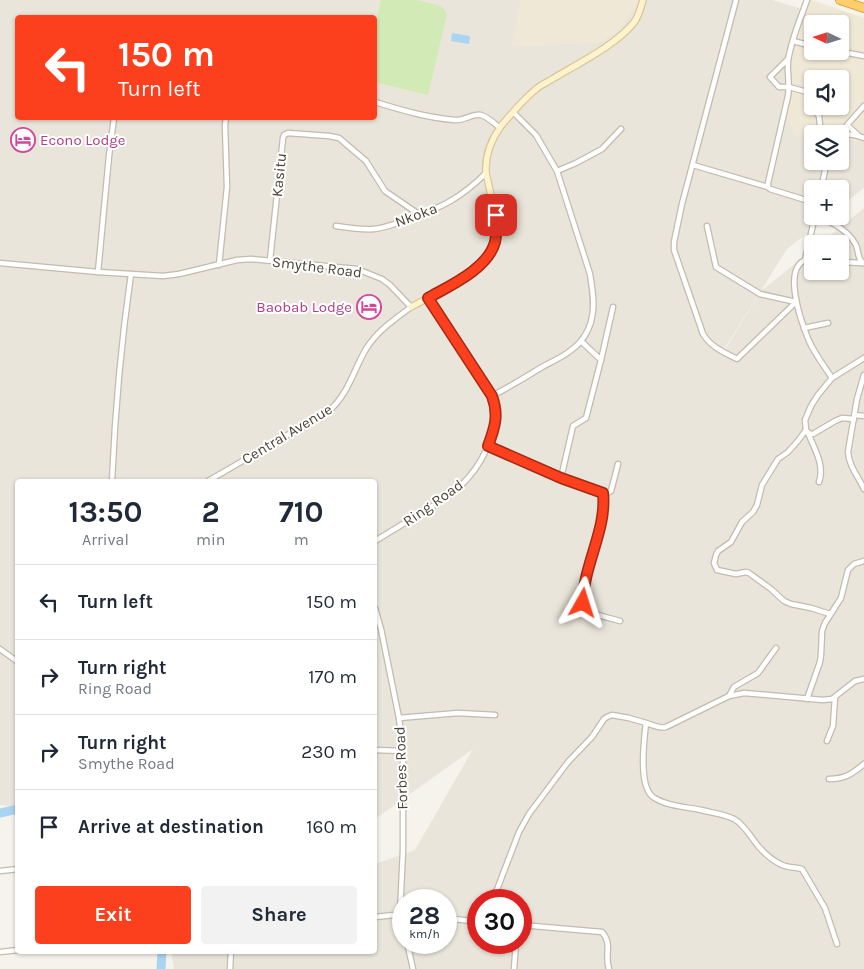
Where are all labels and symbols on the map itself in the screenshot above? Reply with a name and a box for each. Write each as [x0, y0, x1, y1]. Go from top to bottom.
north arrow [804, 15, 849, 60]
hotel icon: Econo Lodge [10, 127, 36, 153]
place label: Econo Lodge [40, 131, 125, 149]
street label: Kasitu [268, 152, 290, 198]
pin [475, 194, 517, 236]
street label: Nkoka [392, 199, 440, 231]
street label: Smythe Road [271, 253, 363, 281]
hotel icon: Baobab Lodge [356, 294, 382, 320]
place label: Baobab Lodge [256, 298, 352, 316]
street label: Central Avenue [238, 400, 336, 468]
street label: Ring Road [399, 476, 467, 530]
position arrow [556, 576, 608, 628]
street label: Forbes Road [391, 726, 411, 810]
speed limit sign: 30 [467, 889, 532, 954]

